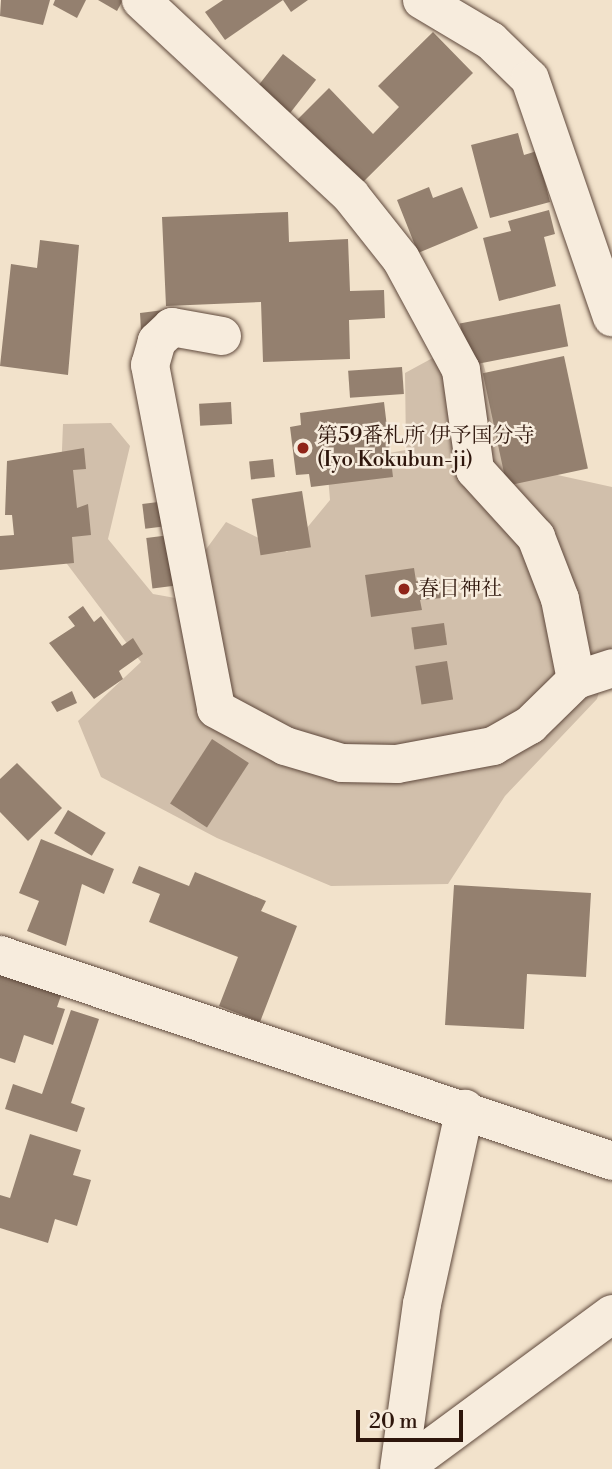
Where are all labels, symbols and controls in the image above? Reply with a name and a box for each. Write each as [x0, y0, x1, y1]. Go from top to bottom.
place label: 第59番札所 伊予国分寺 (Iyo Kokubun-ji) [317, 423, 535, 473]
marker: 第59番札所 伊予国分寺 (Iyo Kokubun-ji) [295, 440, 311, 456]
place label: 春日神社 [418, 576, 502, 602]
marker: 春日神社 [396, 581, 412, 597]
scale bar [360, 1396, 467, 1440]
text: 20 m [369, 1409, 418, 1435]

